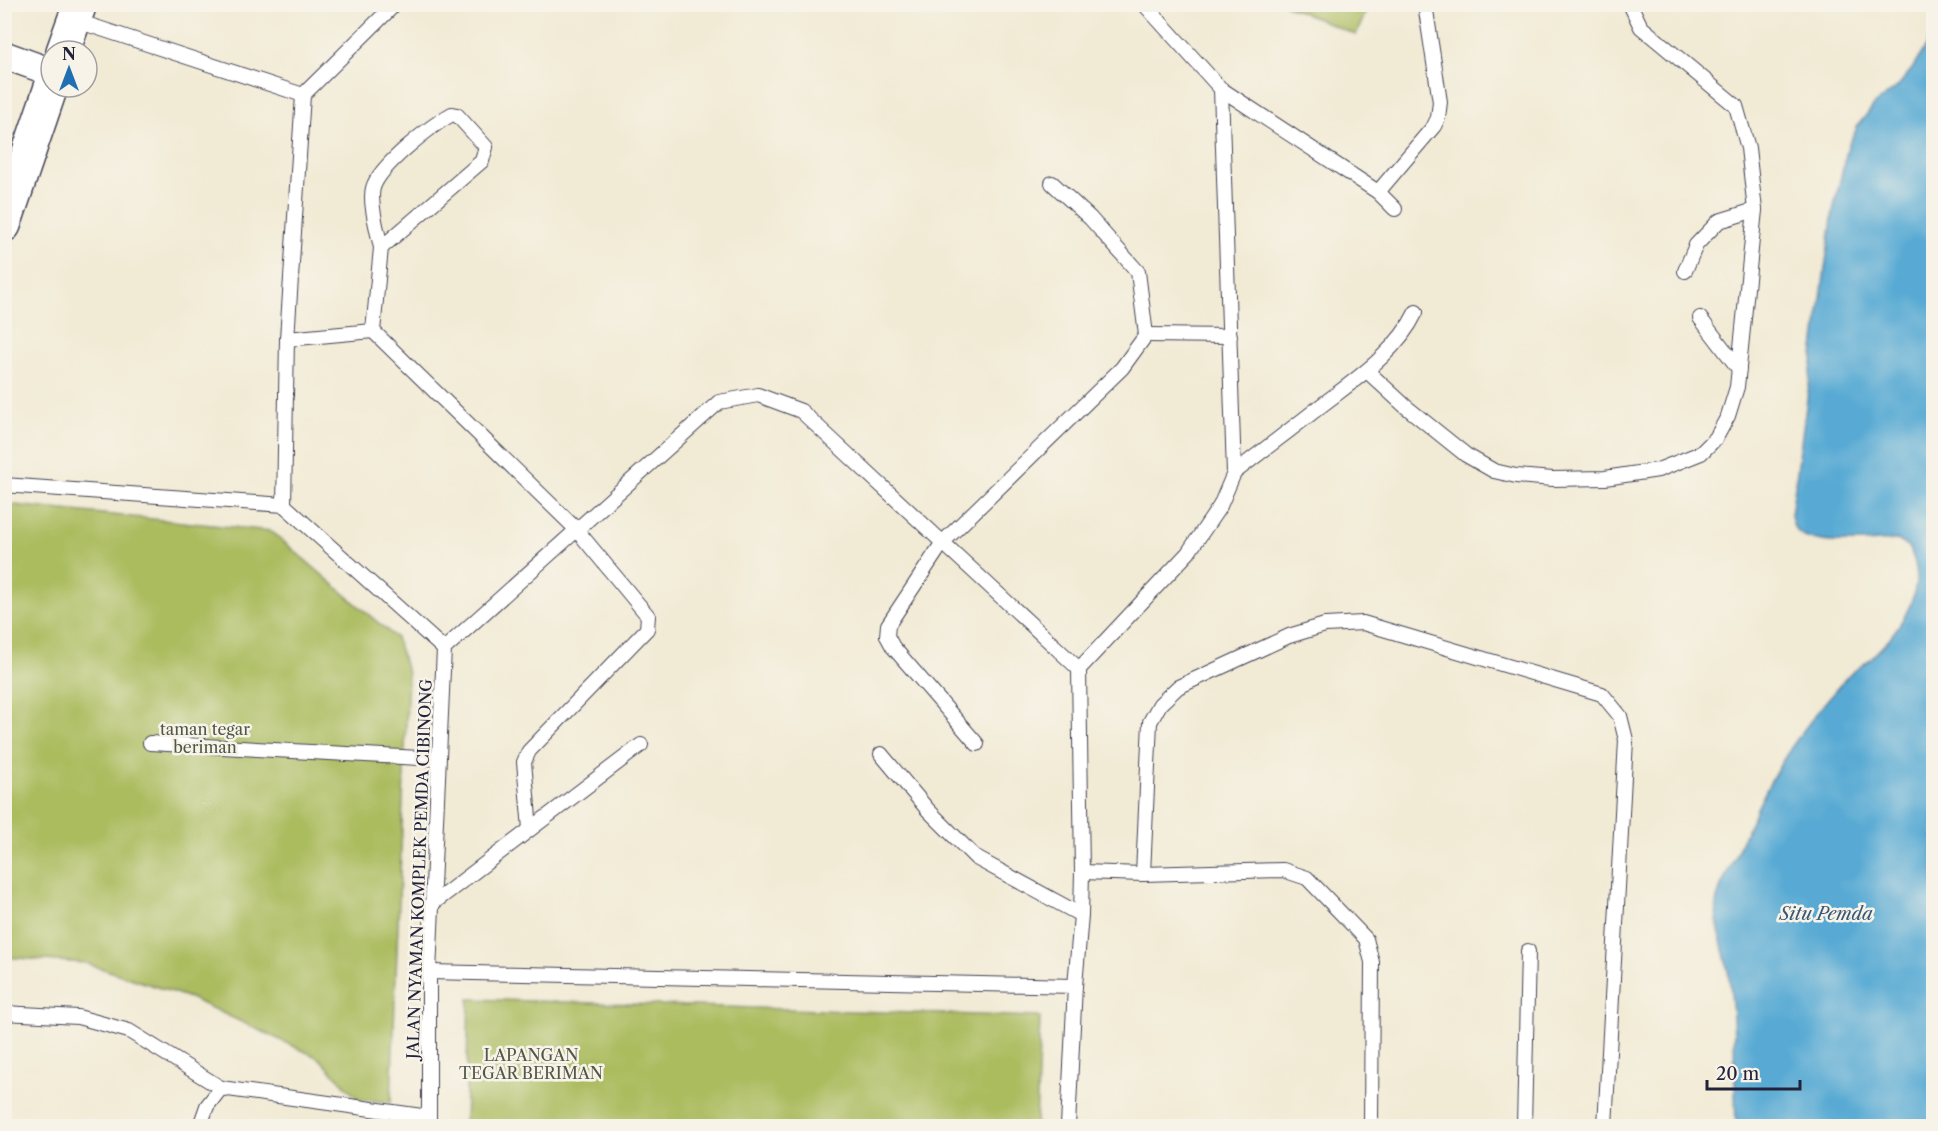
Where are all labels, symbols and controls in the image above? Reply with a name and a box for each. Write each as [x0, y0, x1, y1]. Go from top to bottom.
north arrow [39, 39, 99, 99]
text: N [62, 44, 76, 64]
street label: JALAN NYAMAN KOMPLEK PEMDA CIBINONG [402, 678, 436, 1062]
park label: taman tegar beriman [160, 719, 250, 757]
water label: Situ Pemda [1778, 903, 1873, 925]
park label: LAPANGAN TEGAR BERIMAN [459, 1045, 603, 1083]
scale bar [1707, 1053, 1800, 1091]
text: 20 m [1716, 1063, 1760, 1085]

